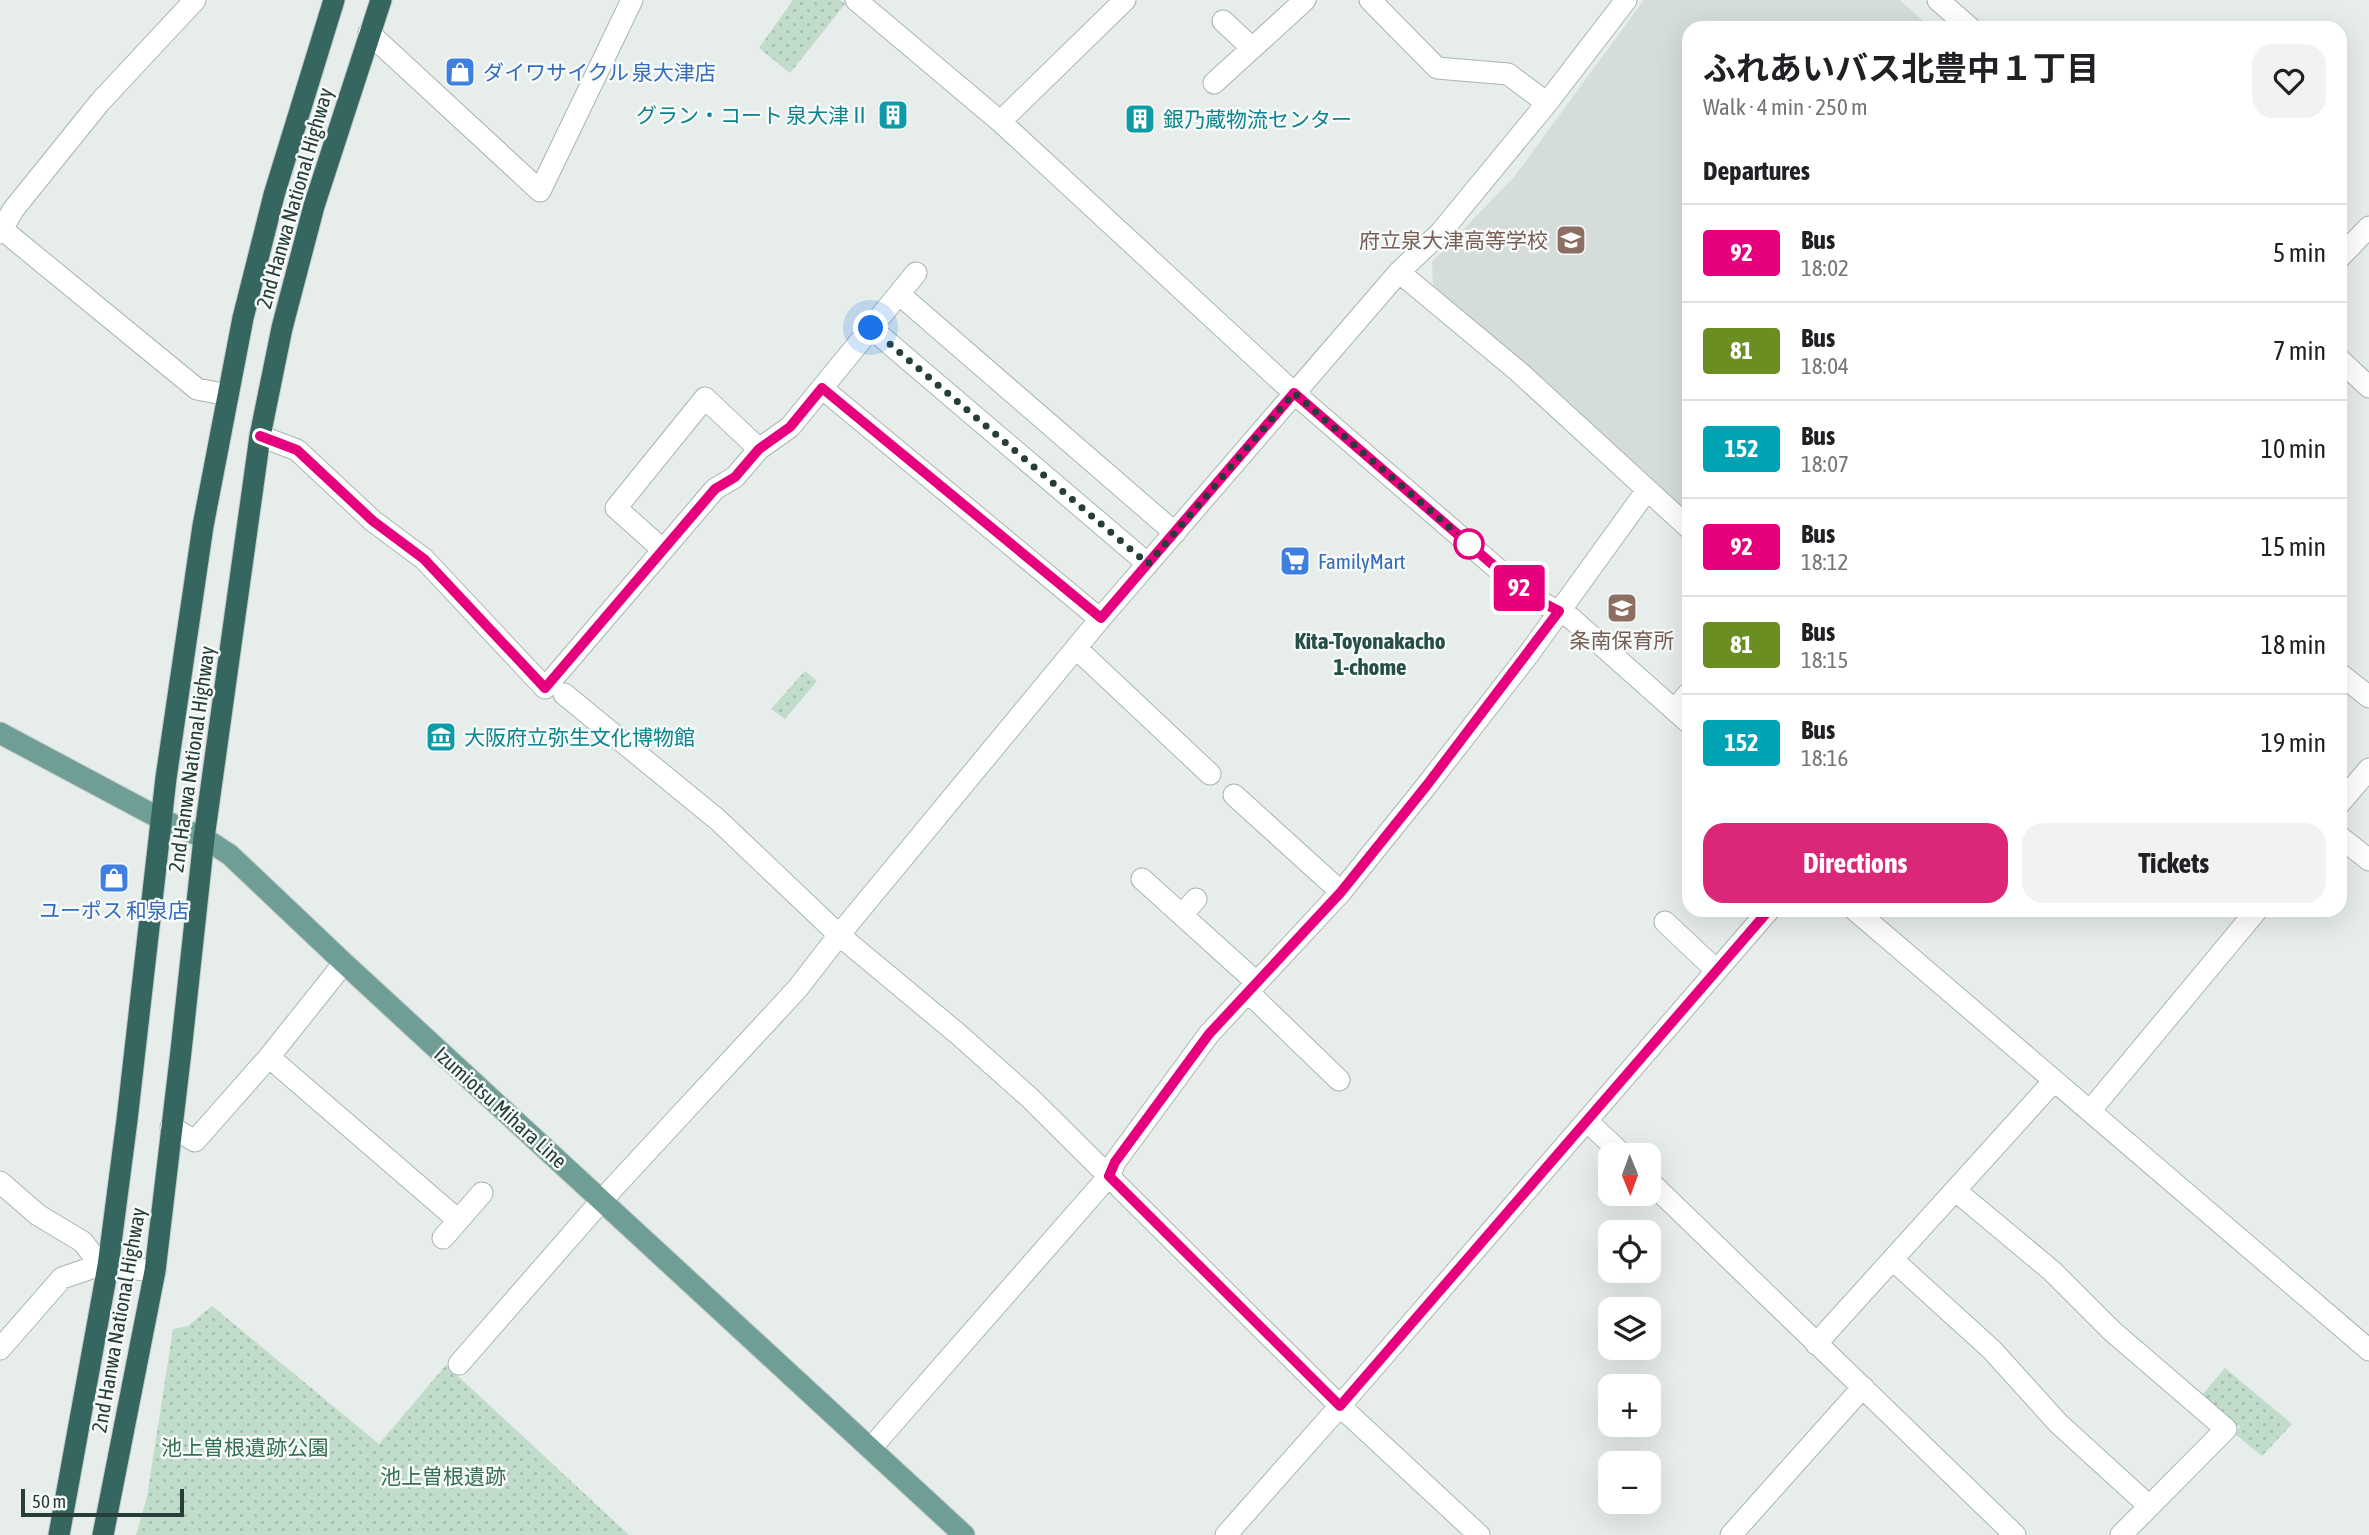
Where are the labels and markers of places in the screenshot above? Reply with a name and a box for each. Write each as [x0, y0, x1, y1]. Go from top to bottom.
shop icon: ダイワサイクル 泉大津店 [443, 55, 477, 89]
place label: ダイワサイクル 泉大津店 [483, 60, 716, 84]
building icon: グラン・コート 泉大津Ⅱ [876, 98, 910, 132]
building icon: 銀乃蔵物流センター [1123, 102, 1157, 136]
place label: グラン・コート 泉大津Ⅱ [636, 103, 870, 127]
place label: 銀乃蔵物流センター [1163, 107, 1352, 131]
school or university icon: 府立泉大津高等学校 [1554, 223, 1588, 257]
place label: 府立泉大津高等学校 [1359, 228, 1548, 252]
unlabelled marker [1454, 529, 1484, 559]
supermarket icon: FamilyMart [1278, 544, 1312, 578]
place label: FamilyMart [1318, 549, 1406, 573]
school or university icon: 条南保育所 [1605, 591, 1639, 625]
place label: 条南保育所 [1570, 628, 1675, 652]
museum icon: 大阪府立弥生文化博物館 [424, 720, 458, 754]
place label: 大阪府立弥生文化博物館 [464, 725, 695, 749]
shop icon: ユーポス 和泉店 [97, 861, 131, 895]
place label: ユーポス 和泉店 [39, 898, 189, 922]

